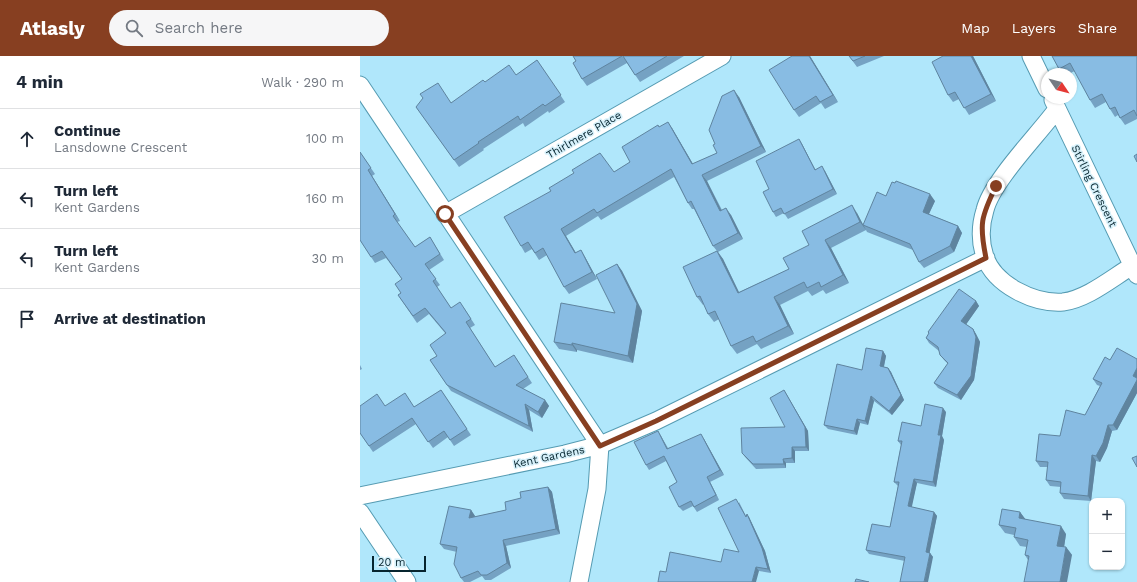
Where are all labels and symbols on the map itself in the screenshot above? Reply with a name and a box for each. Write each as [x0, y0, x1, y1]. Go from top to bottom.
north arrow [1041, 68, 1077, 104]
street label: Thirlmere Place [544, 108, 624, 162]
street label: Stirling Crescent [1069, 143, 1120, 229]
route end [987, 177, 1005, 195]
route start [436, 205, 454, 223]
street label: Kent Gardens [512, 443, 586, 471]
scale bar [372, 554, 426, 573]

